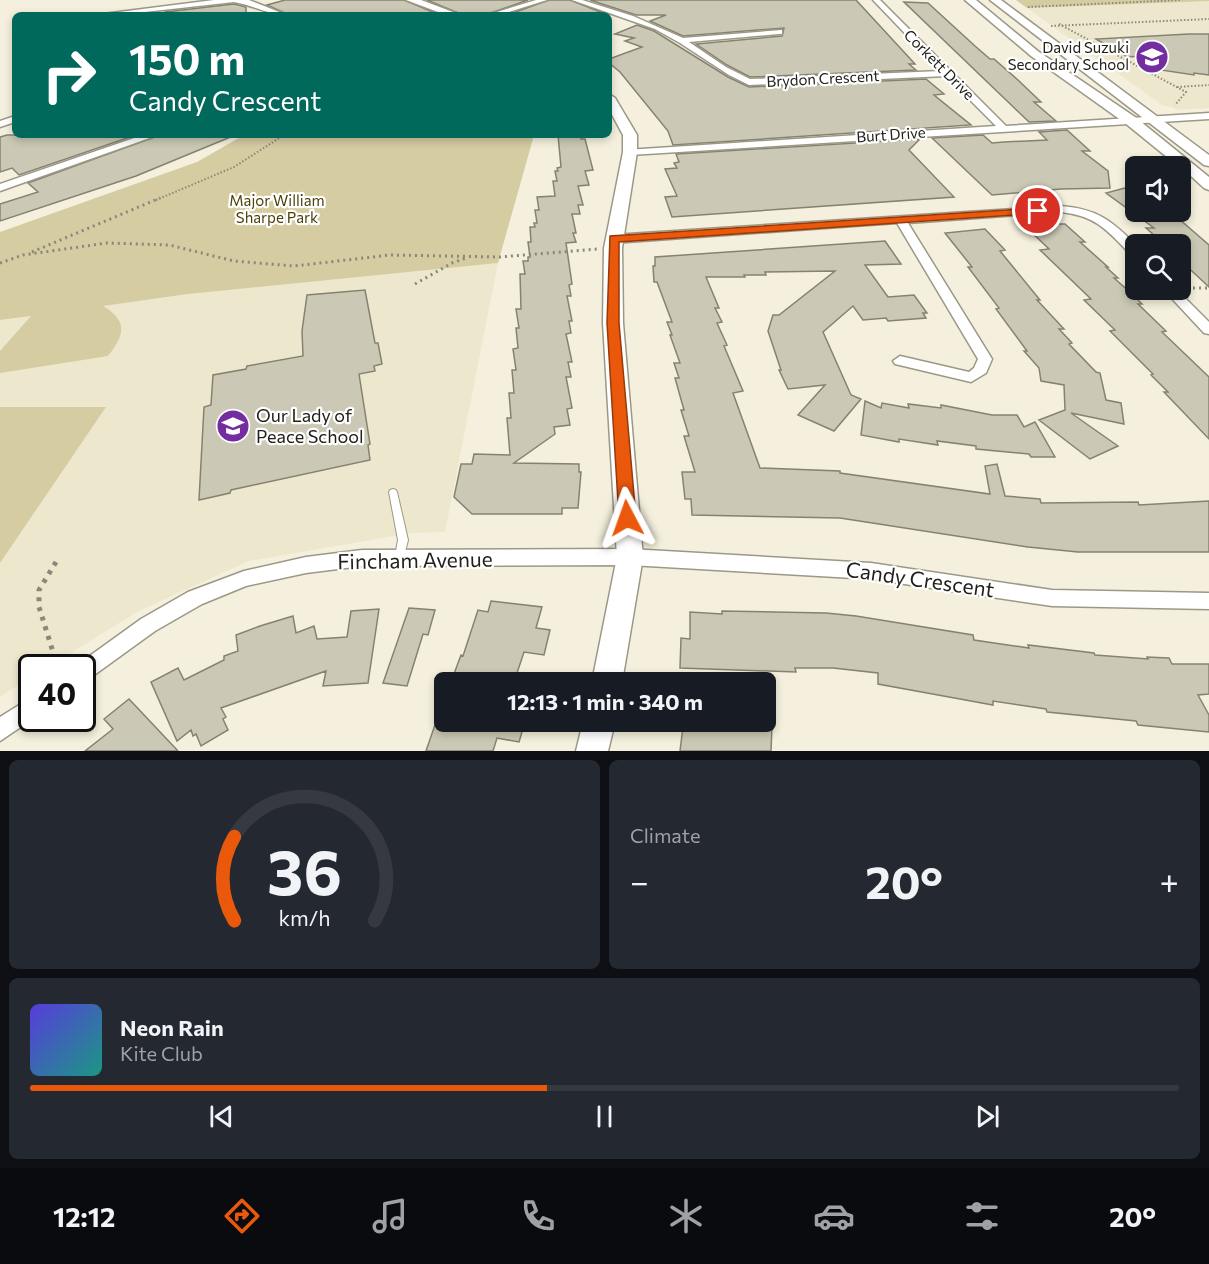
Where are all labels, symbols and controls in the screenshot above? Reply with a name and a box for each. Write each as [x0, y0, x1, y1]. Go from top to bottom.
street label: Corkett Drive [901, 25, 979, 103]
text: 150 m [129, 32, 245, 84]
icon: right [30, 36, 108, 114]
place label: David Suzuki Secondary School [1008, 38, 1129, 73]
school or university icon: David Suzuki Secondary School [1134, 39, 1170, 75]
street label: Brydon Crescent [766, 66, 880, 90]
text: Candy Crescent [129, 84, 321, 117]
street label: Burt Drive [856, 123, 926, 145]
map controls [1125, 156, 1191, 300]
button: sound [1125, 156, 1191, 222]
pin [1012, 185, 1063, 236]
park label: Major William Sharpe Park [229, 191, 325, 226]
icon: arrive [1021, 194, 1054, 227]
button: search [1125, 234, 1191, 300]
place label: Our Lady of Peace School [256, 404, 364, 447]
school or university icon: Our Lady of Peace School [215, 408, 251, 444]
position arrow [595, 486, 659, 550]
street label: Fincham Avenue [337, 546, 493, 573]
street label: Candy Crescent [844, 556, 996, 601]
speed limit sign: 40 [18, 654, 96, 732]
text: 12:13 · 1 min · 340 m [507, 688, 703, 715]
text: Climate [630, 823, 700, 847]
text: 36 [267, 832, 342, 908]
text: 20° [865, 853, 943, 908]
text: − [630, 860, 649, 901]
text: + [1160, 860, 1179, 901]
text: km/h [278, 905, 331, 931]
text: Neon Rain [120, 1014, 224, 1041]
text: Kite Club [120, 1041, 203, 1065]
icon: previous [205, 1100, 238, 1133]
icon: pause [588, 1100, 621, 1133]
icon: next [971, 1100, 1004, 1133]
icon: directions [221, 1195, 263, 1237]
icon: music [369, 1195, 411, 1237]
icon: phone [517, 1195, 559, 1237]
icon: climate [665, 1195, 707, 1237]
icon: car [813, 1195, 855, 1237]
icon: filters [961, 1195, 1003, 1237]
text: 12:12 [53, 1200, 115, 1233]
text: 20° [1109, 1200, 1156, 1233]

